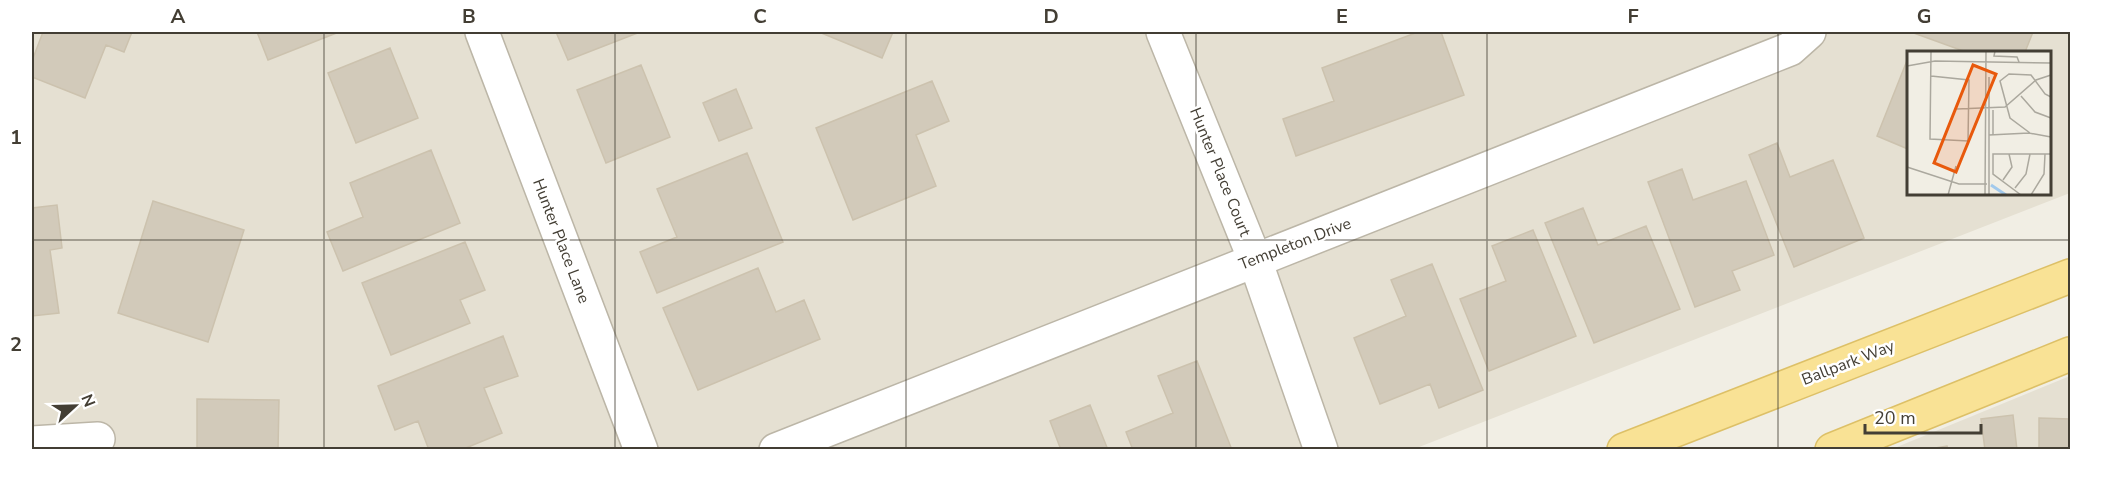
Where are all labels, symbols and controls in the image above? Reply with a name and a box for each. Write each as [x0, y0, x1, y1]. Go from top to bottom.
text: A [171, 3, 186, 30]
text: B [462, 3, 476, 30]
text: C [753, 3, 767, 30]
text: D [1043, 3, 1059, 30]
text: E [1336, 3, 1348, 30]
text: F [1627, 3, 1639, 30]
text: G [1917, 3, 1931, 30]
inset map [1907, 51, 2051, 195]
street label: Hunter Place Court [1184, 104, 1256, 240]
text: 1 [10, 124, 22, 151]
street label: Hunter Place Lane [527, 175, 595, 307]
street label: Templeton Drive [1236, 212, 1354, 276]
text: 2 [10, 331, 22, 358]
street label: Ballpark Way [1798, 335, 1898, 391]
north arrow [45, 376, 105, 436]
text: N [76, 391, 100, 410]
scale bar [1865, 397, 1980, 435]
text: 20 m [1874, 406, 1916, 430]

